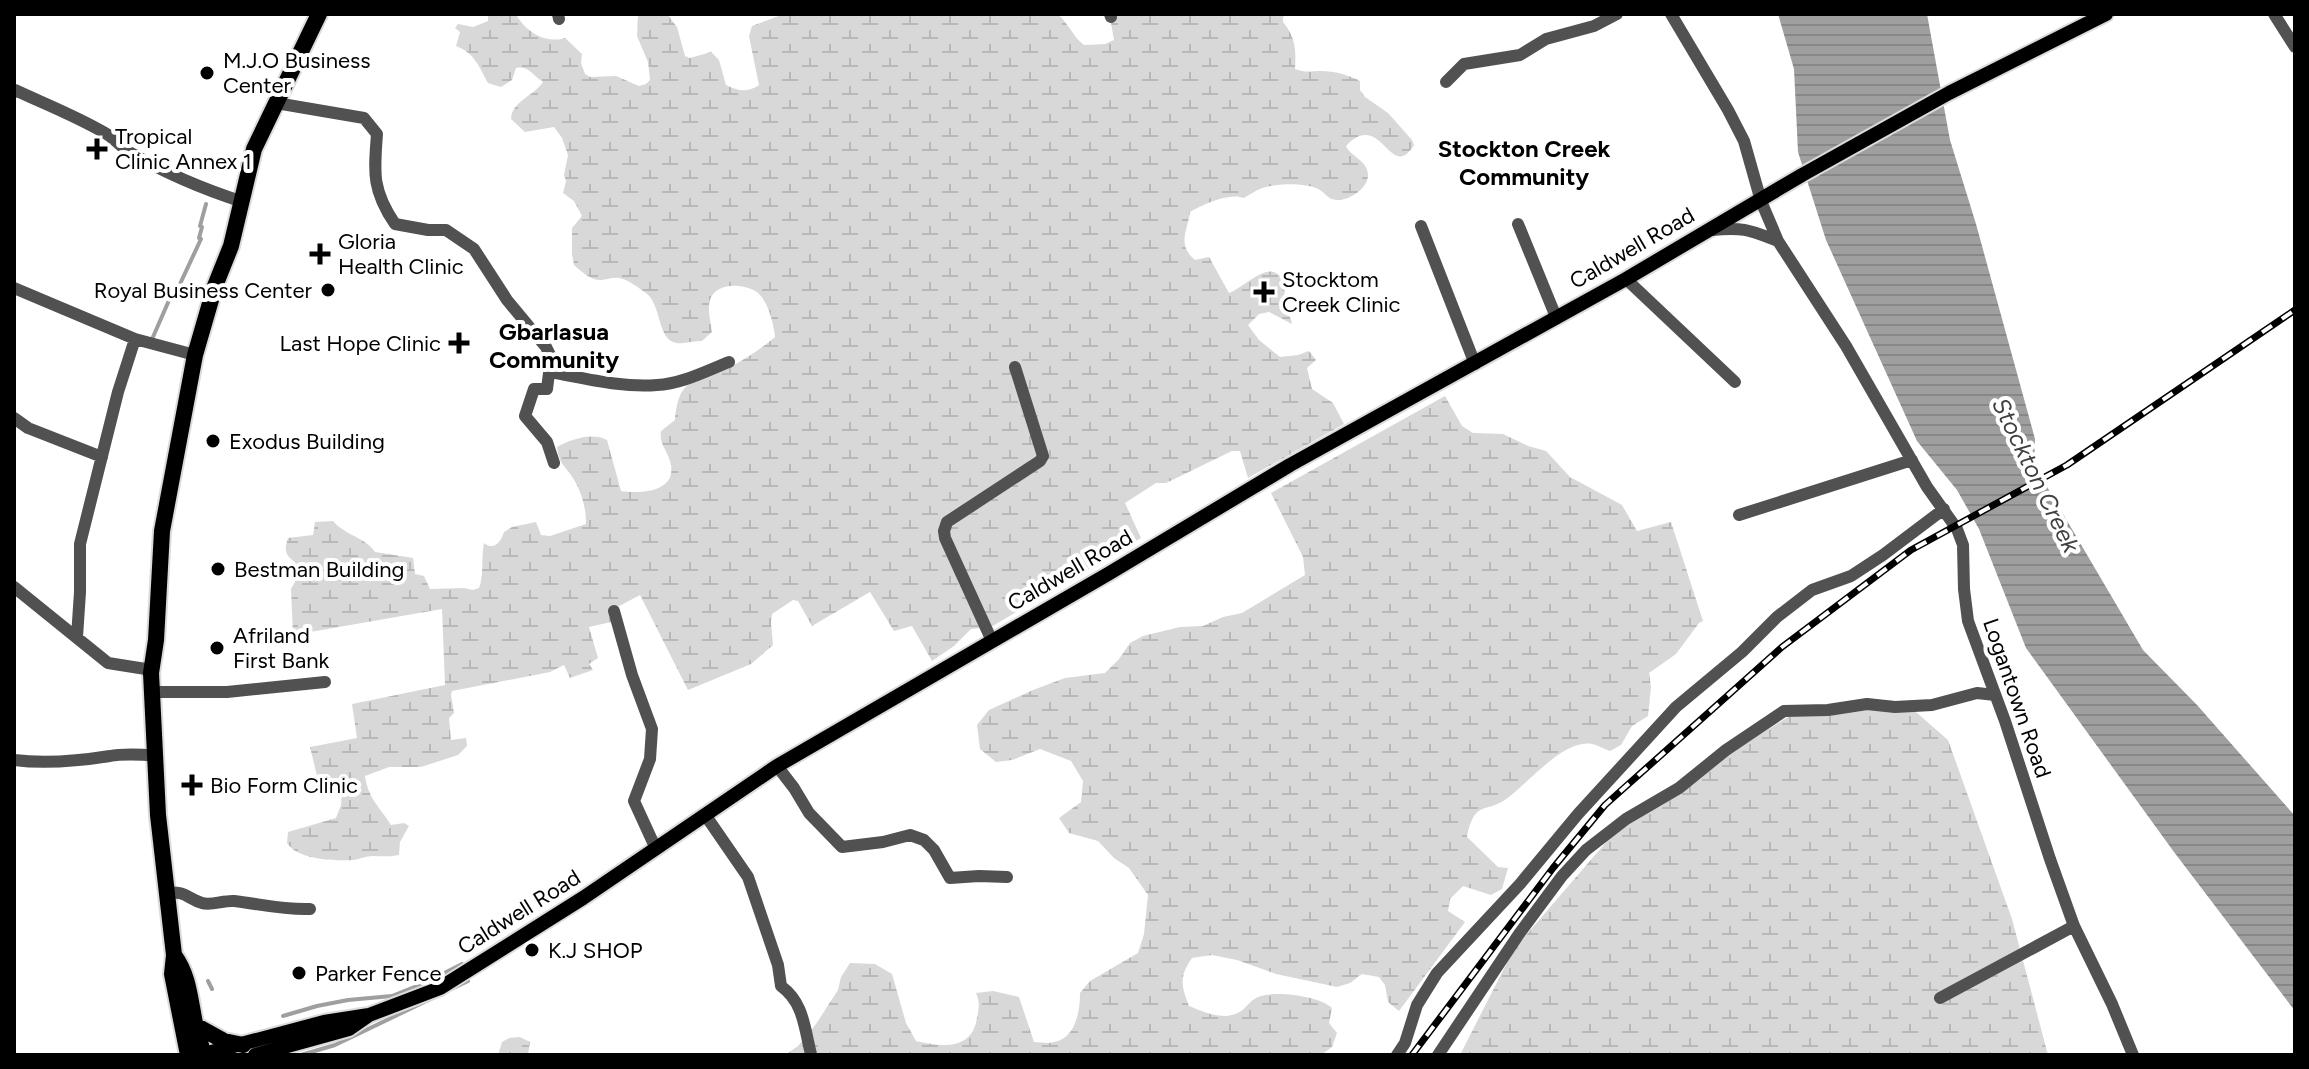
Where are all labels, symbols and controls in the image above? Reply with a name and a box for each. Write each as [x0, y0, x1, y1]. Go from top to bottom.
place label: M.J.O Business Center [223, 47, 370, 99]
marker: M.J.O Business Center [198, 64, 216, 82]
place label: Tropical Clinic Annex 1 [115, 123, 252, 175]
district label: Stockton Creek Community [1438, 134, 1610, 191]
marker: Tropical Clinic Annex 1 [86, 138, 108, 160]
street label: Caldwell Road [1565, 201, 1699, 295]
place label: Gloria Health Clinic [338, 228, 464, 280]
marker: Gloria Health Clinic [309, 243, 331, 265]
place label: Stocktom Creek Clinic [1282, 266, 1401, 318]
place label: Royal Business Center [94, 277, 313, 304]
marker: Royal Business Center [319, 281, 337, 299]
marker: Stocktom Creek Clinic [1253, 281, 1275, 303]
district label: Gbarlasua Community [489, 317, 619, 374]
place label: Last Hope Clinic [280, 330, 441, 357]
marker: Last Hope Clinic [448, 332, 470, 354]
water label: Stockton Creek [1986, 393, 2087, 558]
place label: Exodus Building [229, 428, 385, 455]
marker: Exodus Building [204, 432, 222, 450]
street label: Caldwell Road [1003, 523, 1137, 617]
place label: Bestman Building [234, 556, 405, 583]
marker: Bestman Building [209, 560, 227, 578]
street label: Logantown Road [1977, 615, 2057, 781]
place label: Afriland First Bank [233, 622, 329, 674]
marker: Afriland First Bank [208, 639, 226, 657]
place label: Bio Form Clinic [210, 772, 358, 799]
marker: Bio Form Clinic [181, 774, 203, 796]
street label: Caldwell Road [453, 864, 585, 960]
place label: K.J SHOP [548, 937, 643, 964]
marker: K.J SHOP [523, 941, 541, 959]
place label: Parker Fence [315, 960, 442, 987]
marker: Parker Fence [290, 964, 308, 982]

